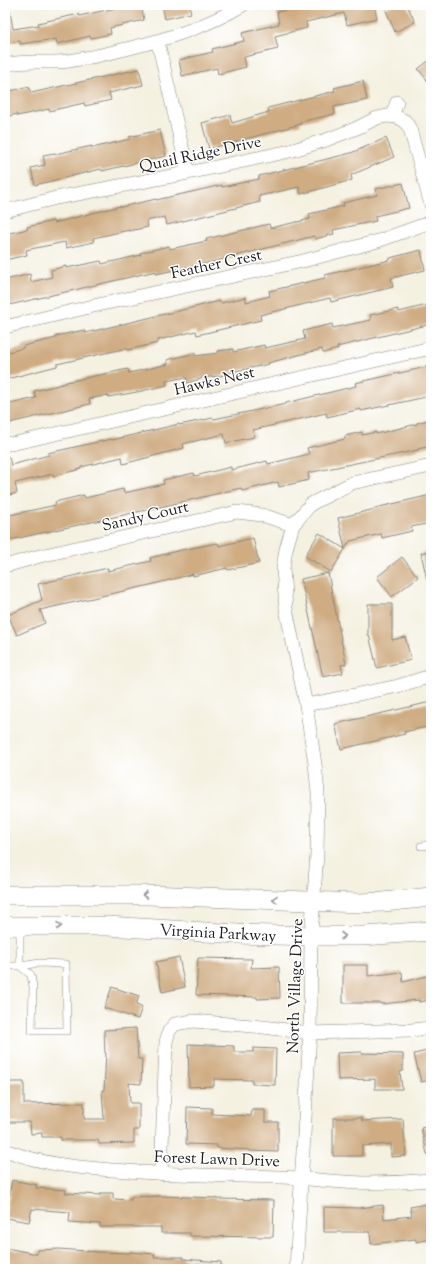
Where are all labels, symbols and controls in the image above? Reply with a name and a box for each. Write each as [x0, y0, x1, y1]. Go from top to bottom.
street label: Quail Ridge Drive [137, 131, 264, 180]
street label: Feather Crest [169, 244, 265, 286]
street label: Hawks Nest [172, 362, 258, 403]
street label: Sandy Court [100, 496, 192, 539]
one-way arrow [142, 891, 148, 899]
one-way arrow [272, 895, 278, 904]
street label: North Village Drive [283, 918, 310, 1054]
street label: Virginia Parkway [159, 920, 277, 949]
one-way arrow [56, 922, 62, 930]
one-way arrow [340, 932, 346, 940]
street label: Forest Lawn Drive [153, 1147, 280, 1174]

